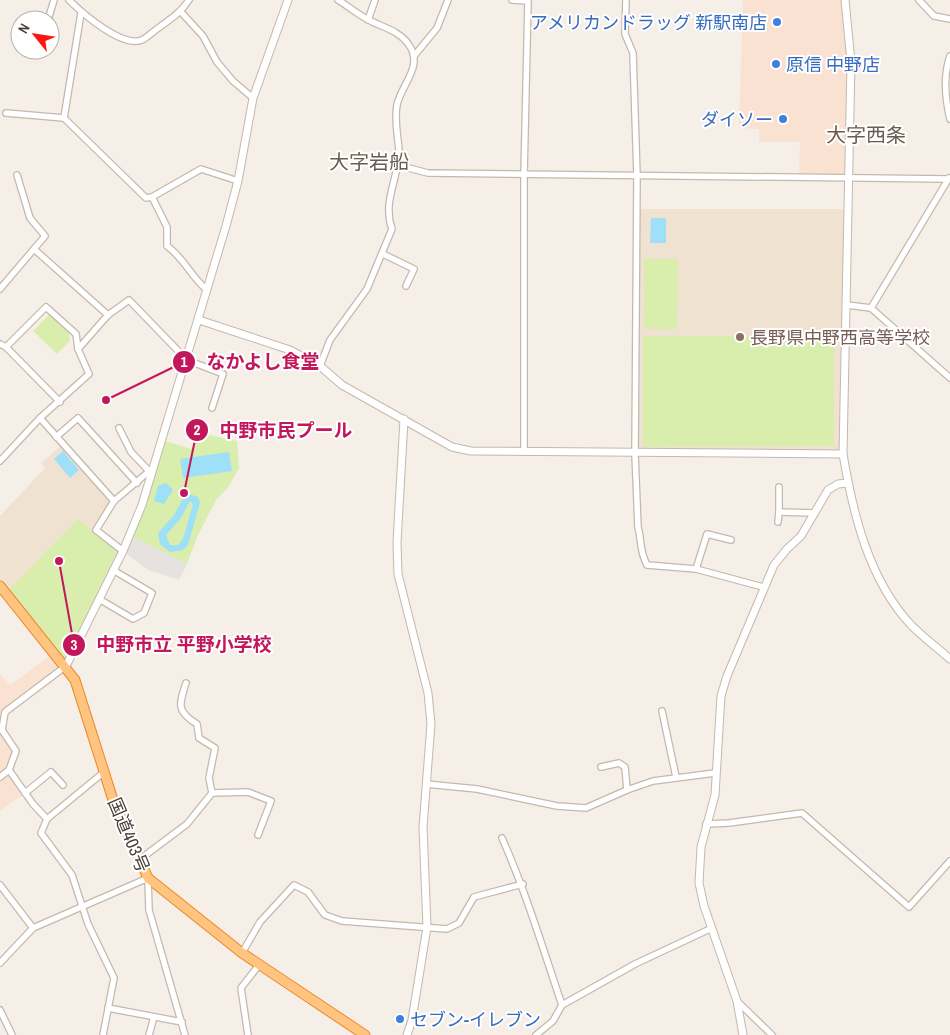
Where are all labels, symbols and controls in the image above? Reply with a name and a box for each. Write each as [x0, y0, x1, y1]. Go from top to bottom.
north arrow [10, 10, 60, 60]
place label: アメリカンドラッグ 新駅南店 [530, 10, 767, 35]
marker: アメリカンドラッグ 新駅南店 [771, 16, 783, 28]
text: N [14, 20, 34, 37]
place label: 原信 中野店 [786, 52, 880, 77]
marker: 原信 中野店 [770, 58, 782, 70]
place label: ダイソー [701, 107, 773, 132]
marker: ダイソー [777, 113, 789, 125]
district label: 大字西条 [826, 121, 906, 148]
district label: 大字岩船 [329, 148, 409, 175]
place label: 長野県中野西高等学校 [750, 325, 930, 350]
marker: 長野県中野西高等学校 [734, 331, 746, 343]
callout: なかよし食堂 [171, 345, 330, 379]
text: なかよし食堂 [206, 348, 320, 374]
text: 1 [181, 351, 188, 372]
callout: 中野市民プール [185, 413, 363, 447]
text: 中野市民プール [219, 417, 353, 443]
text: 2 [194, 419, 201, 440]
callout: 中野市立 平野小学校 [62, 628, 282, 662]
text: 中野市立 平野小学校 [96, 631, 272, 657]
text: 3 [71, 634, 78, 655]
street label: 国道403号 [102, 794, 156, 876]
place label: セブン-イレブン [410, 1007, 541, 1032]
marker: セブン-イレブン [394, 1013, 406, 1025]

